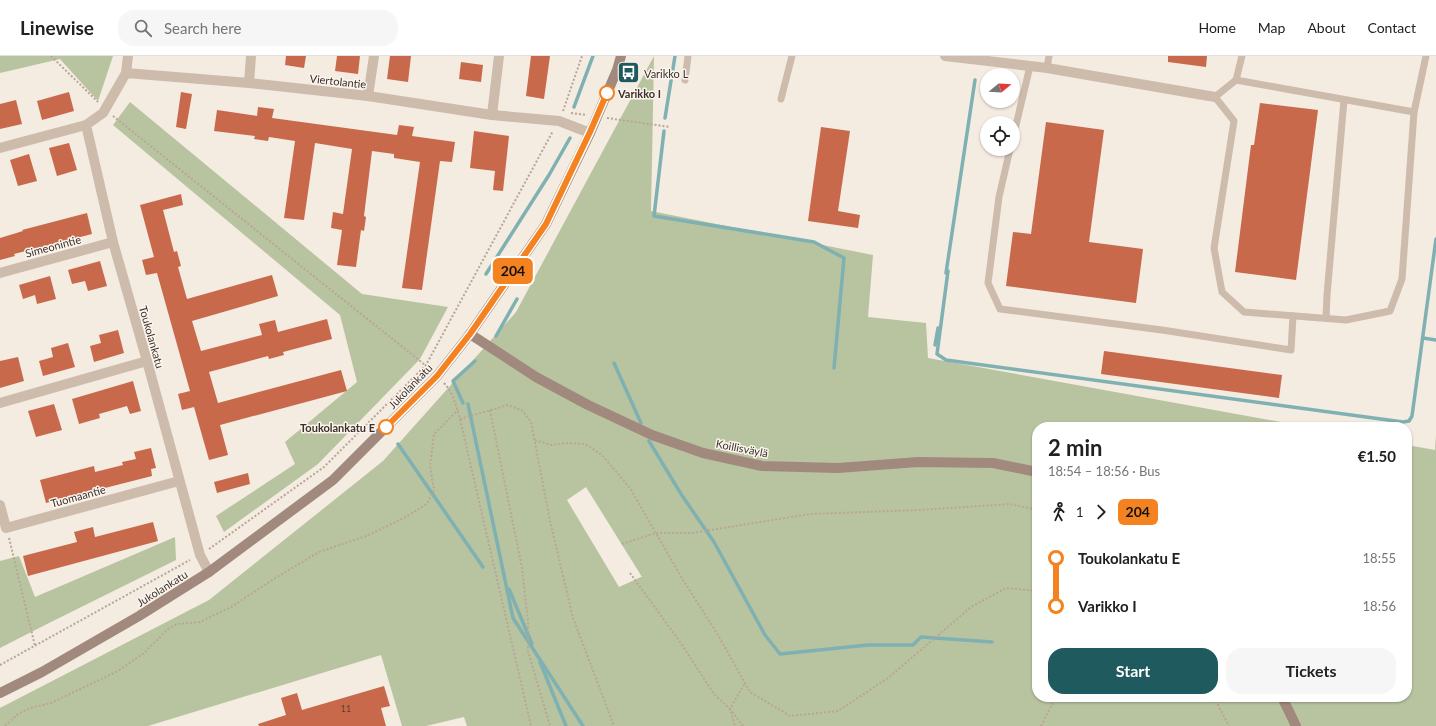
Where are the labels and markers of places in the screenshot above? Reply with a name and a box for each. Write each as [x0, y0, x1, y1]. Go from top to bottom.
bus stop icon: Varikko L [616, 60, 642, 86]
place label: Varikko L [644, 67, 689, 80]
marker: Varikko I [599, 85, 615, 101]
place label: Varikko I [617, 87, 661, 100]
marker: Toukolankatu E [378, 419, 394, 435]
place label: Toukolankatu E [300, 421, 375, 434]

